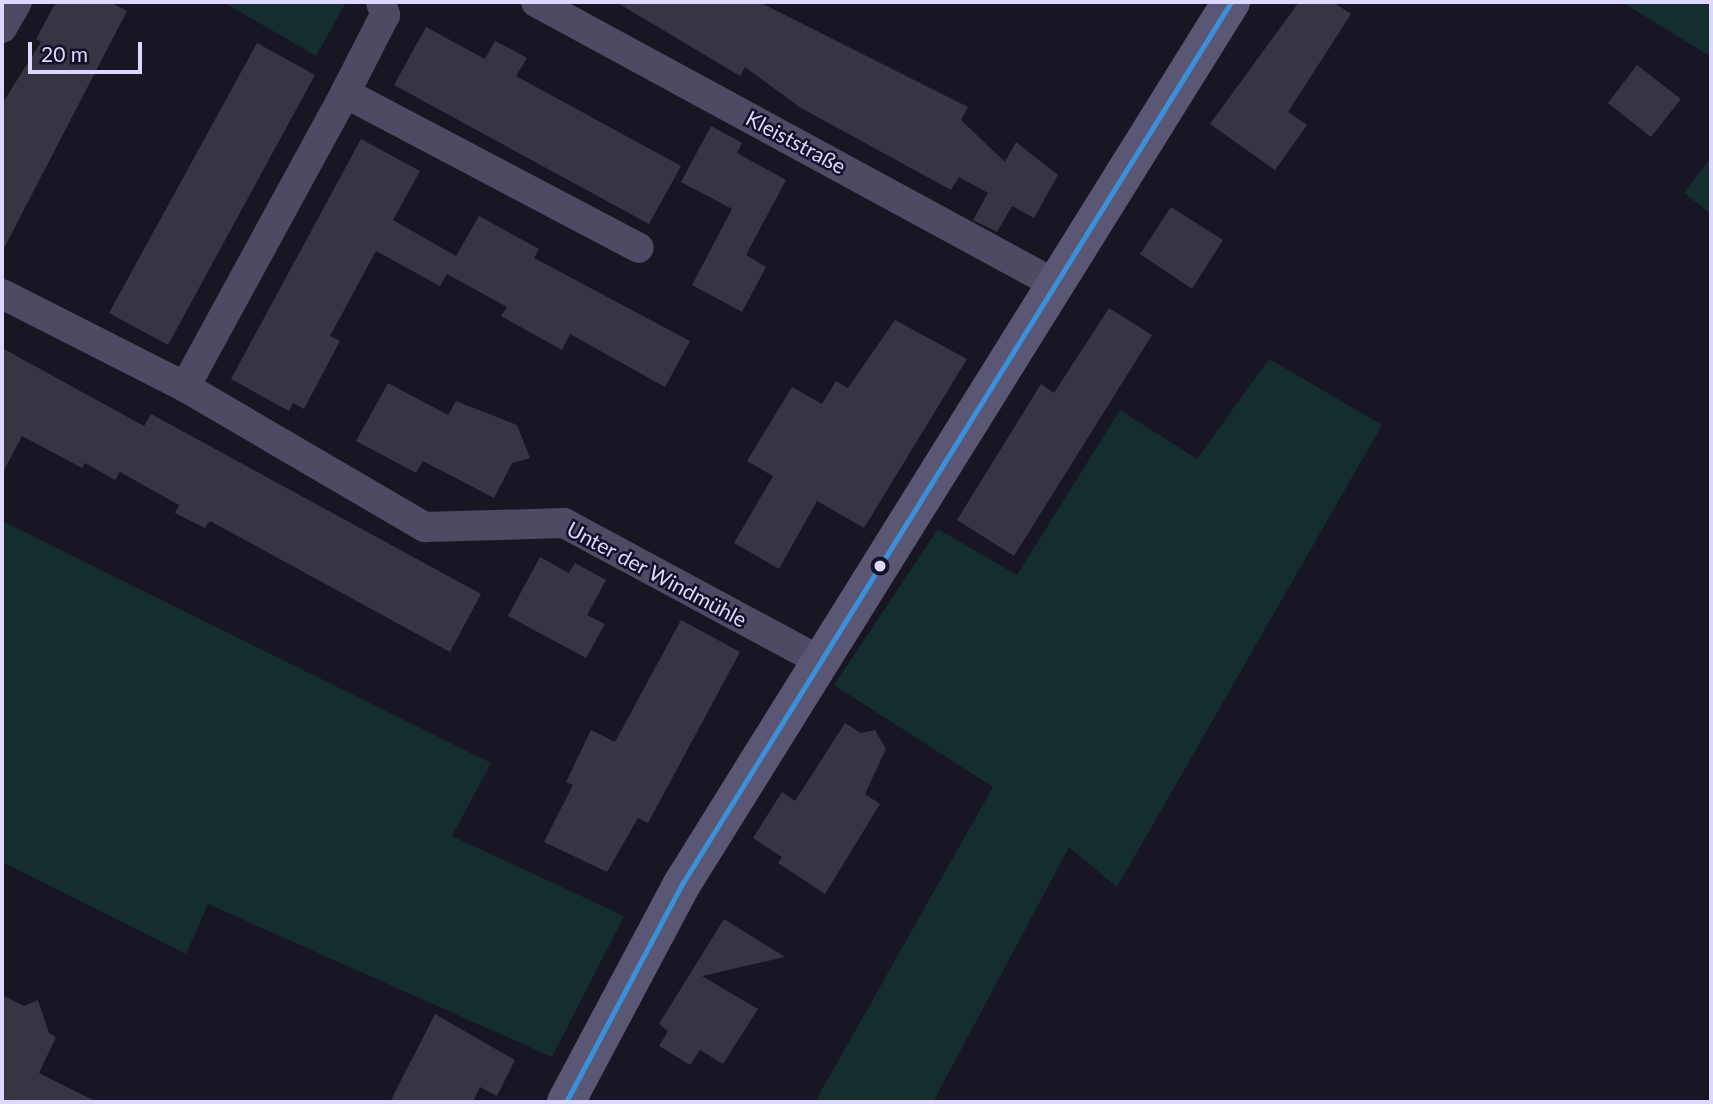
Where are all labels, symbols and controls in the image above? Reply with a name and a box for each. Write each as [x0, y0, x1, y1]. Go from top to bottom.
scale bar [32, 28, 145, 72]
text: 20 m [41, 41, 88, 66]
street label: Kleiststraße [742, 105, 850, 179]
street label: Unter der Windmühle [562, 516, 752, 632]
unlabelled marker [873, 559, 887, 573]

